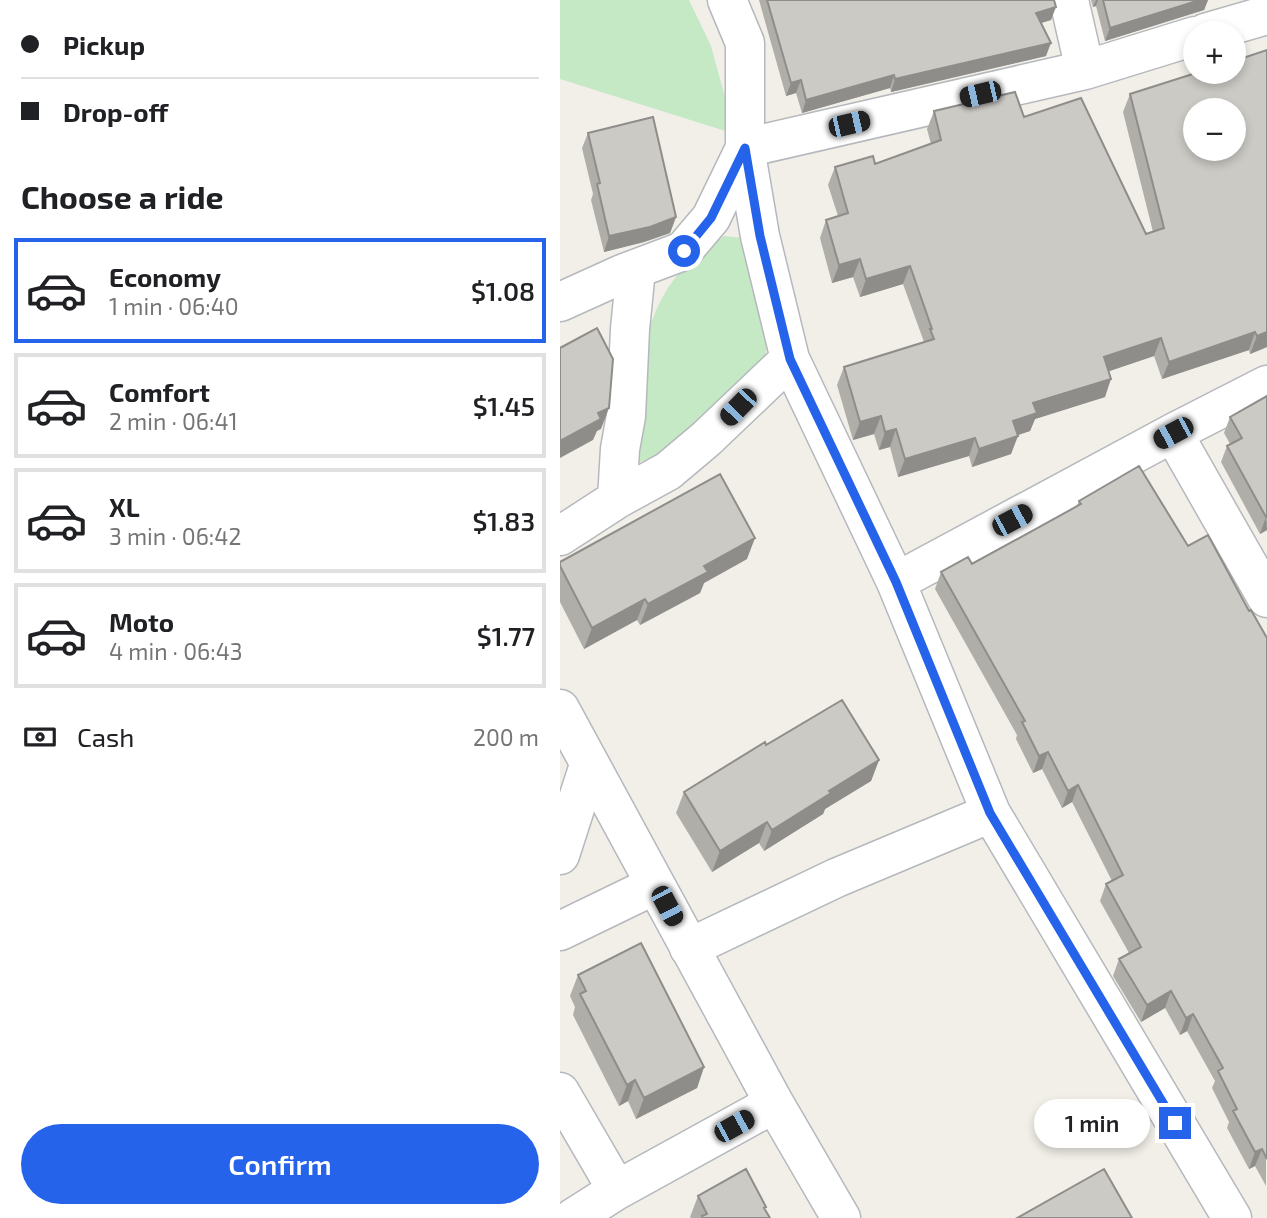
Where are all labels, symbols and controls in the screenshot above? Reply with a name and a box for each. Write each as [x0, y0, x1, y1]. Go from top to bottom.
map controls [1183, 21, 1246, 161]
button: + [1183, 21, 1246, 84]
text: Pickup [63, 29, 145, 60]
car [958, 79, 1003, 109]
text: Drop-off [63, 96, 168, 127]
button: − [1183, 98, 1246, 161]
car [827, 109, 872, 139]
text: Choose a ride [21, 177, 224, 215]
route start [668, 235, 700, 267]
icon: car [25, 259, 88, 322]
text: Economy [109, 261, 221, 292]
text: $1.08 [471, 275, 535, 306]
text: 1 min · 06:40 [109, 292, 239, 320]
icon: car [25, 374, 88, 437]
text: Comfort [109, 376, 210, 407]
car [716, 385, 761, 429]
text: $1.45 [473, 390, 535, 421]
text: 2 min · 06:41 [109, 407, 238, 435]
car [1150, 414, 1197, 452]
icon: car [25, 489, 88, 552]
text: XL [109, 491, 140, 522]
car [989, 501, 1036, 539]
text: $1.83 [472, 505, 535, 536]
text: 3 min · 06:42 [109, 522, 241, 550]
icon: car [25, 604, 88, 667]
text: Moto [109, 606, 174, 637]
text: $1.77 [477, 620, 535, 651]
text: 4 min · 06:43 [109, 637, 243, 665]
icon: cash [21, 718, 59, 756]
text: Cash [77, 721, 134, 752]
text: 200 m [473, 723, 539, 751]
car [648, 883, 687, 929]
callout: 1 min [1035, 1098, 1150, 1148]
car [711, 1107, 758, 1145]
route end [1159, 1107, 1191, 1139]
text: 1 min [1065, 1109, 1119, 1137]
button: Confirm [21, 1124, 539, 1204]

